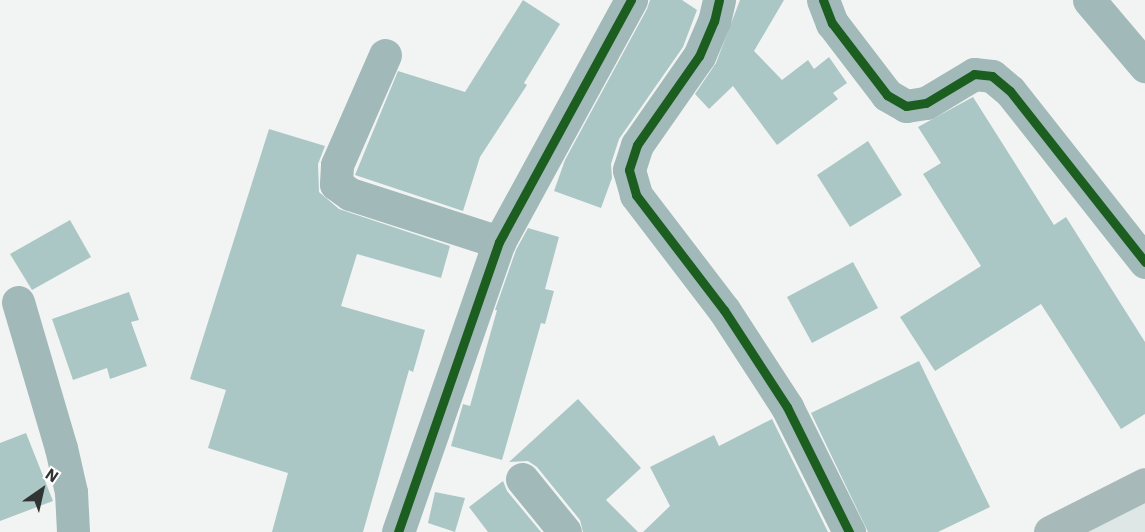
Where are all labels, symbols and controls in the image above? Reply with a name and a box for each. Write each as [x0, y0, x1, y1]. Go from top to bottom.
north arrow [12, 460, 72, 520]
text: N [42, 464, 62, 487]

